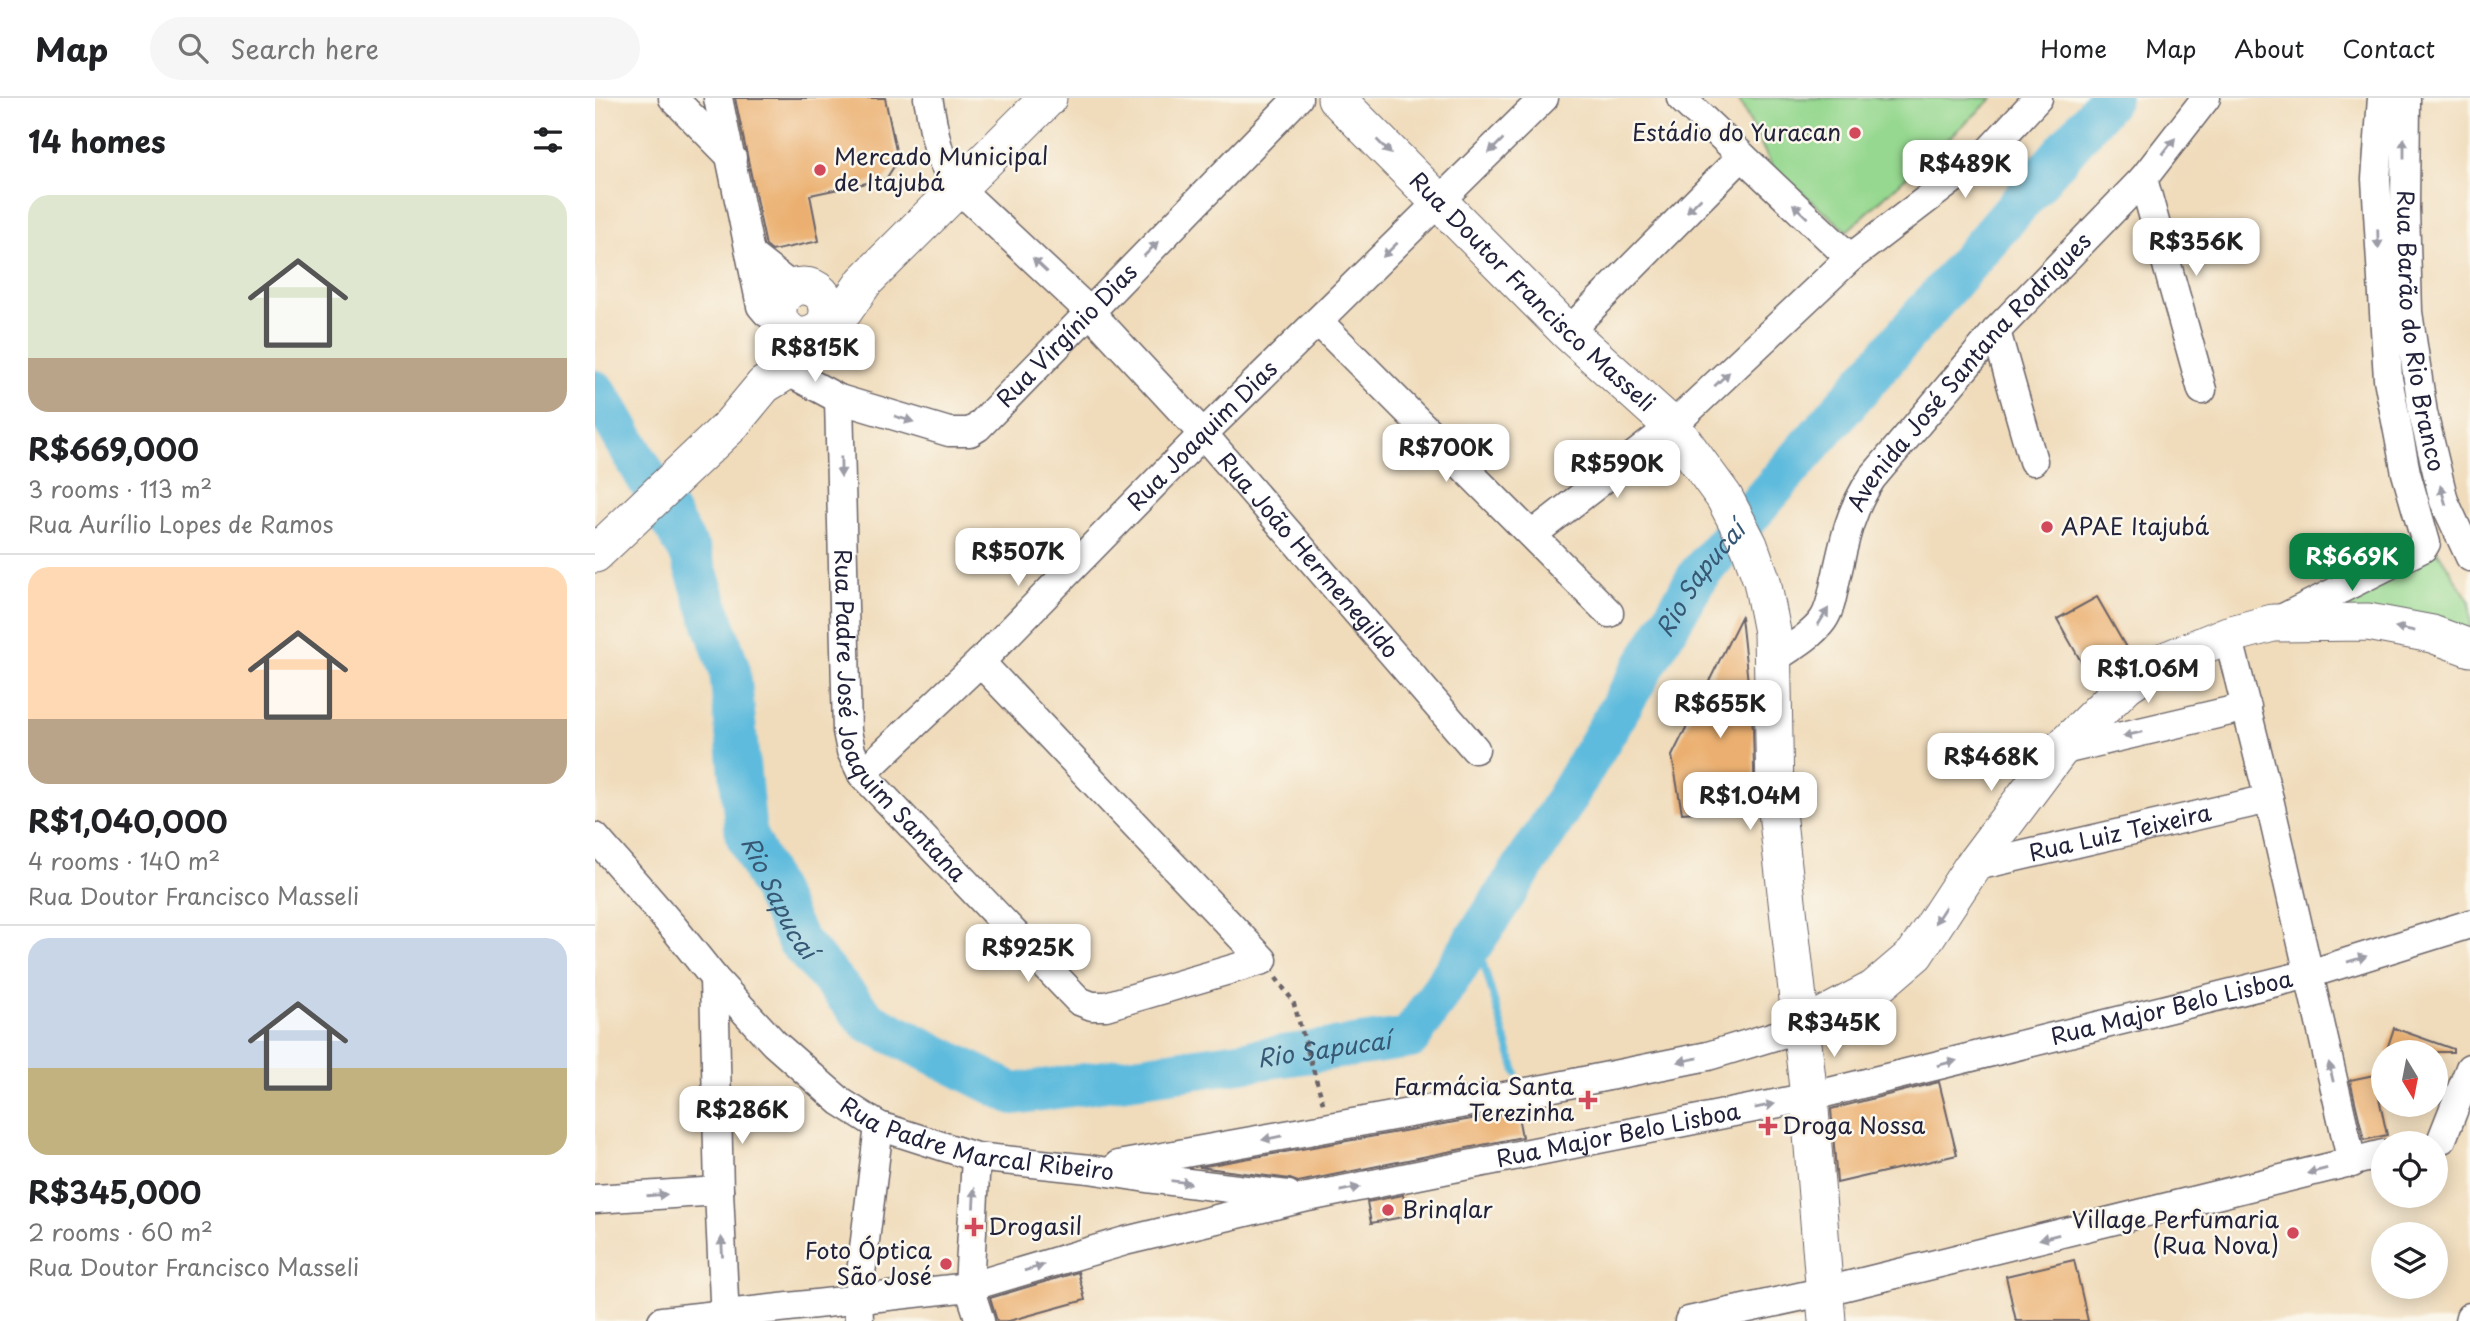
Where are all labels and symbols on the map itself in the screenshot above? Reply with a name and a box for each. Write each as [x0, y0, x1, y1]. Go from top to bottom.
place label: Estádio do Yuracan [1632, 114, 1841, 149]
marker: Estádio do Yuracan [1847, 125, 1863, 141]
one-way arrow [2162, 137, 2176, 155]
one-way arrow [2398, 137, 2410, 159]
place label: Mercado Municipal de Itajubá [834, 138, 1048, 199]
one-way arrow [1375, 138, 1392, 154]
one-way arrow [1487, 138, 1504, 155]
pin: R$489K [1908, 140, 2022, 200]
marker: Mercado Municipal de Itajubá [812, 162, 828, 178]
street label: Rua Doutor Francisco Masseli [1402, 163, 1664, 419]
street label: Rua Barão do Rio Branco [2389, 190, 2455, 475]
one-way arrow [1687, 196, 1703, 213]
one-way arrow [1792, 204, 1809, 220]
pin: R$356K [2139, 218, 2253, 278]
street label: Avenida José Santana Rodrigues [1837, 224, 2099, 517]
one-way arrow [2373, 229, 2384, 251]
one-way arrow [1143, 241, 1159, 258]
one-way arrow [1382, 242, 1399, 259]
street label: Rua Virgínio Dias [987, 254, 1145, 415]
one-way arrow [1032, 258, 1049, 274]
pin: R$815K [758, 324, 872, 384]
street label: Rua Joaquim Dias [1118, 351, 1285, 518]
one-way arrow [1713, 371, 1731, 387]
one-way arrow [894, 414, 915, 424]
pin: R$700K [1389, 424, 1503, 484]
pin: R$590K [1560, 440, 1674, 500]
street label: Rua João Hermenegildo [1210, 444, 1408, 665]
one-way arrow [835, 456, 846, 478]
one-way arrow [2437, 483, 2448, 505]
place label: APAE Itajubá [2061, 508, 2210, 543]
water label: Rio Sapucaí [1646, 509, 1756, 643]
marker: APAE Itajubá [2039, 519, 2055, 535]
pin: R$507K [961, 528, 1075, 588]
pin: R$669K [2295, 533, 2409, 593]
street label: Rua Padre José Joaquim Santana [827, 549, 976, 889]
one-way arrow [1816, 607, 1829, 626]
one-way arrow [2394, 623, 2416, 634]
pin: R$1.06M [2083, 646, 2213, 705]
pin: R$655K [1663, 680, 1777, 740]
one-way arrow [2122, 728, 2144, 739]
pin: R$468K [1934, 734, 2048, 793]
pin: R$1.04M [1685, 772, 1815, 832]
street label: Rua Luiz Teixeira [2025, 794, 2215, 869]
water label: Rio Sapucaí [733, 829, 830, 971]
one-way arrow [1934, 906, 1947, 925]
pin: R$925K [971, 924, 1085, 984]
one-way arrow [2347, 953, 2368, 964]
street label: Rua Major Belo Lisboa [2047, 960, 2296, 1053]
pin: R$345K [1777, 1000, 1891, 1059]
water label: Rio Sapucaí [1255, 1020, 1398, 1075]
north arrow [2371, 1040, 2448, 1116]
one-way arrow [1677, 1054, 1699, 1065]
one-way arrow [1936, 1057, 1958, 1068]
one-way arrow [2326, 1061, 2337, 1083]
place label: Farmácia Santa Terezinha [1393, 1068, 1575, 1129]
pin: R$286K [685, 1086, 799, 1146]
street label: Rua Padre Marcal Ribeiro [834, 1087, 1117, 1189]
street label: Rua Major Belo Lisboa [1493, 1092, 1743, 1175]
marker: Farmácia Santa Terezinha [1580, 1092, 1596, 1108]
one-way arrow [1754, 1100, 1776, 1111]
place label: Droga Nossa [1782, 1107, 1926, 1142]
marker: Droga Nossa [1760, 1118, 1776, 1134]
one-way arrow [1261, 1133, 1283, 1144]
one-way arrow [2306, 1166, 2328, 1177]
one-way arrow [1170, 1177, 1192, 1188]
one-way arrow [1339, 1183, 1361, 1194]
one-way arrow [968, 1186, 979, 1208]
one-way arrow [646, 1190, 668, 1201]
place label: Brinqlar [1402, 1191, 1493, 1226]
place label: Village Perfumaria (Rua Nova) [2072, 1201, 2280, 1262]
marker: Brinqlar [1380, 1202, 1396, 1218]
place label: Drogasil [988, 1208, 1082, 1243]
marker: Drogasil [966, 1219, 982, 1235]
marker: Village Perfumaria (Rua Nova) [2285, 1225, 2301, 1241]
place label: Foto Óptica São José [804, 1232, 933, 1293]
one-way arrow [2038, 1232, 2060, 1243]
one-way arrow [716, 1236, 727, 1258]
marker: Foto Óptica São José [938, 1256, 954, 1272]
one-way arrow [1024, 1262, 1045, 1272]

